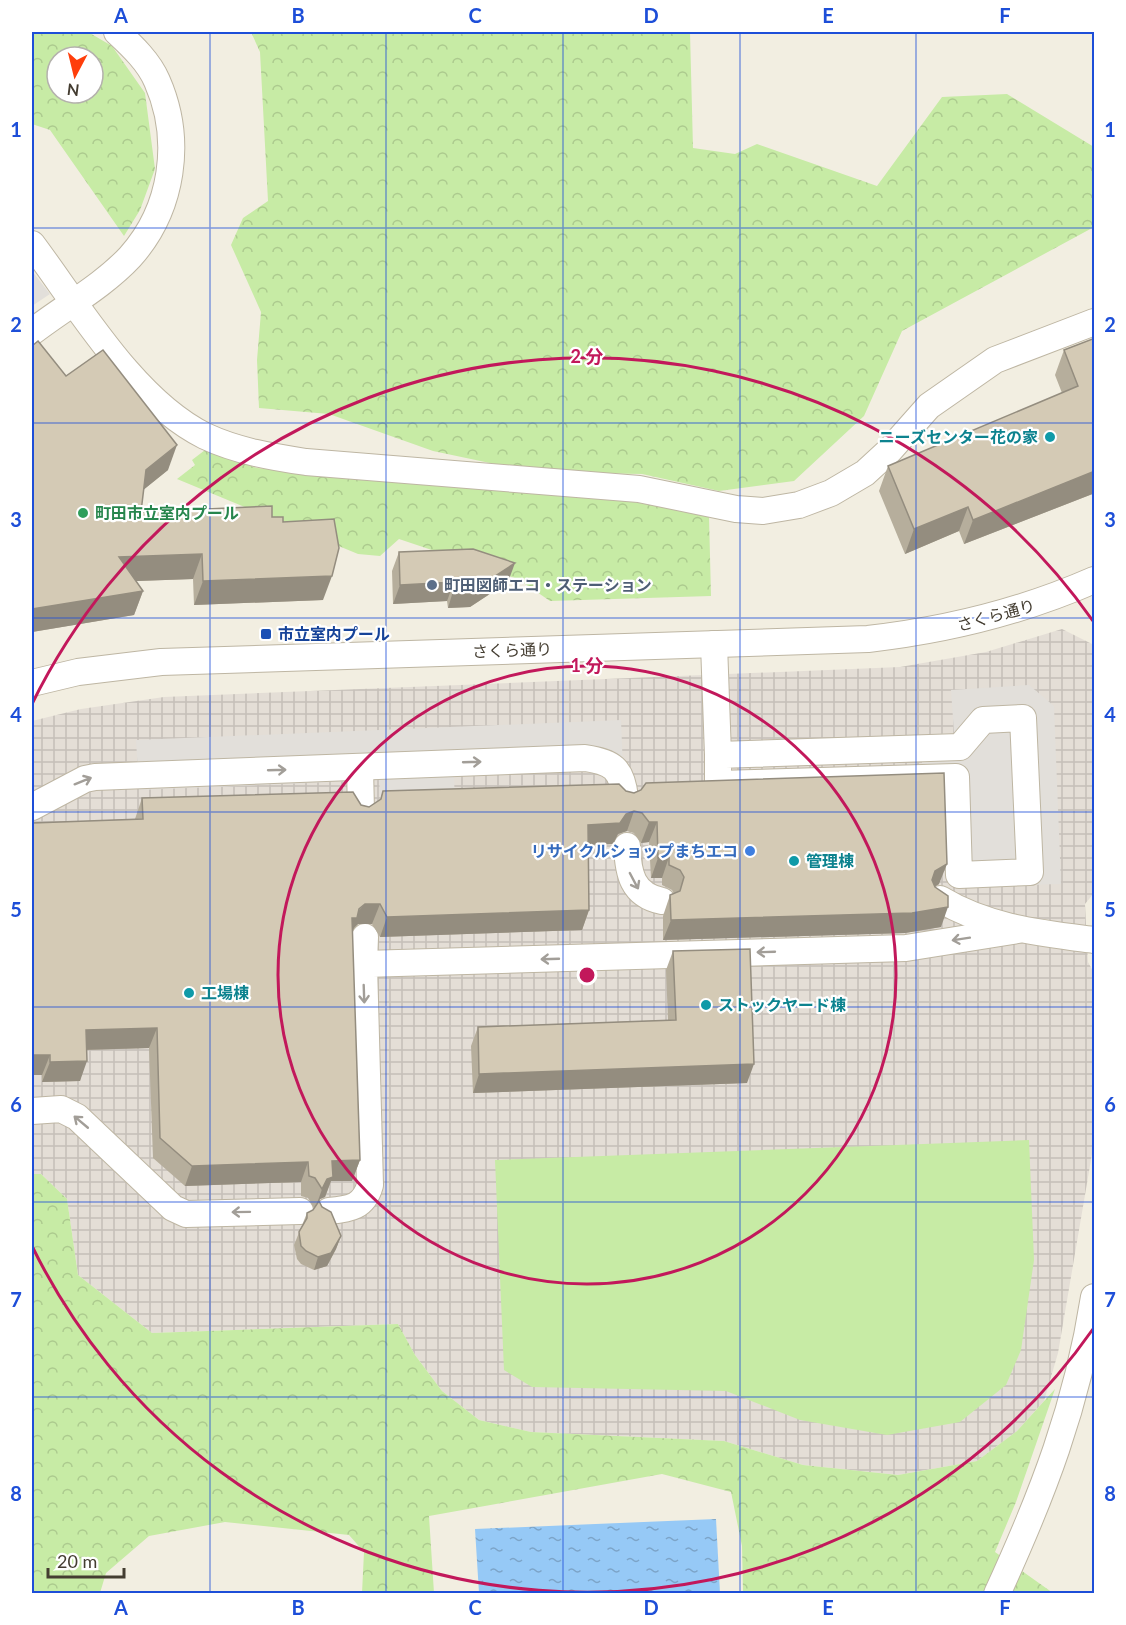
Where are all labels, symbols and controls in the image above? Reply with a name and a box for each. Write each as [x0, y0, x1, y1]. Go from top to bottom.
text: A [113, 3, 128, 27]
text: B [291, 3, 305, 27]
text: C [468, 3, 482, 27]
text: D [643, 3, 659, 27]
text: E [822, 3, 834, 27]
text: F [999, 3, 1011, 27]
north arrow [45, 45, 105, 105]
text: N [66, 80, 80, 101]
text: 1 [10, 117, 22, 141]
text: 1 [1104, 117, 1116, 141]
text: 2 [10, 312, 22, 336]
text: 2 [1104, 312, 1116, 336]
text: 2 分 [571, 345, 603, 367]
place label: ニーズセンター花の家 [879, 427, 1038, 446]
marker: ニーズセンター花の家 [1043, 430, 1057, 444]
place label: 町田市立室内プール [95, 503, 239, 522]
marker: 町田市立室内プール [76, 506, 90, 520]
text: 3 [10, 507, 22, 531]
text: 3 [1104, 507, 1116, 531]
place label: 町田図師エコ・ステーション [444, 575, 652, 594]
marker: 町田図師エコ・ステーション [425, 578, 439, 592]
street label: さくら通り [955, 595, 1037, 634]
place label: 市立室内プール [278, 624, 390, 643]
marker: 市立室内プール [259, 627, 273, 641]
street label: さくら通り [472, 639, 552, 660]
text: 1 分 [571, 654, 603, 676]
text: 4 [10, 702, 22, 726]
text: 4 [1104, 702, 1116, 726]
one-way arrow [462, 757, 482, 768]
one-way arrow [267, 764, 287, 775]
one-way arrow [74, 775, 92, 786]
place label: リサイクルショップまちエコ [531, 841, 738, 860]
marker: リサイクルショップまちエコ [743, 844, 757, 858]
place label: 管理棟 [806, 851, 854, 870]
marker: 管理棟 [787, 854, 801, 868]
one-way arrow [628, 872, 640, 889]
text: 5 [10, 897, 22, 921]
text: 5 [1104, 897, 1116, 921]
one-way arrow [951, 934, 971, 945]
one-way arrow [757, 946, 777, 958]
one-way arrow [541, 953, 561, 964]
centre of rings [577, 965, 597, 985]
place label: 工場棟 [201, 983, 249, 1002]
one-way arrow [359, 983, 370, 1003]
marker: 工場棟 [182, 986, 196, 1000]
place label: ストックヤード棟 [718, 995, 846, 1014]
marker: ストックヤード棟 [699, 998, 713, 1012]
text: 6 [10, 1092, 22, 1116]
text: 6 [1104, 1092, 1116, 1116]
one-way arrow [74, 1115, 89, 1129]
one-way arrow [232, 1207, 252, 1218]
text: 7 [10, 1287, 22, 1311]
text: 7 [1104, 1287, 1116, 1311]
text: 8 [10, 1481, 22, 1505]
text: 8 [1104, 1481, 1116, 1505]
scale bar [48, 1541, 124, 1579]
text: 20 m [57, 1550, 97, 1572]
text: A [113, 1595, 128, 1619]
text: B [291, 1595, 305, 1619]
text: C [468, 1595, 482, 1619]
text: D [643, 1595, 659, 1619]
text: E [822, 1595, 834, 1619]
text: F [999, 1595, 1011, 1619]

